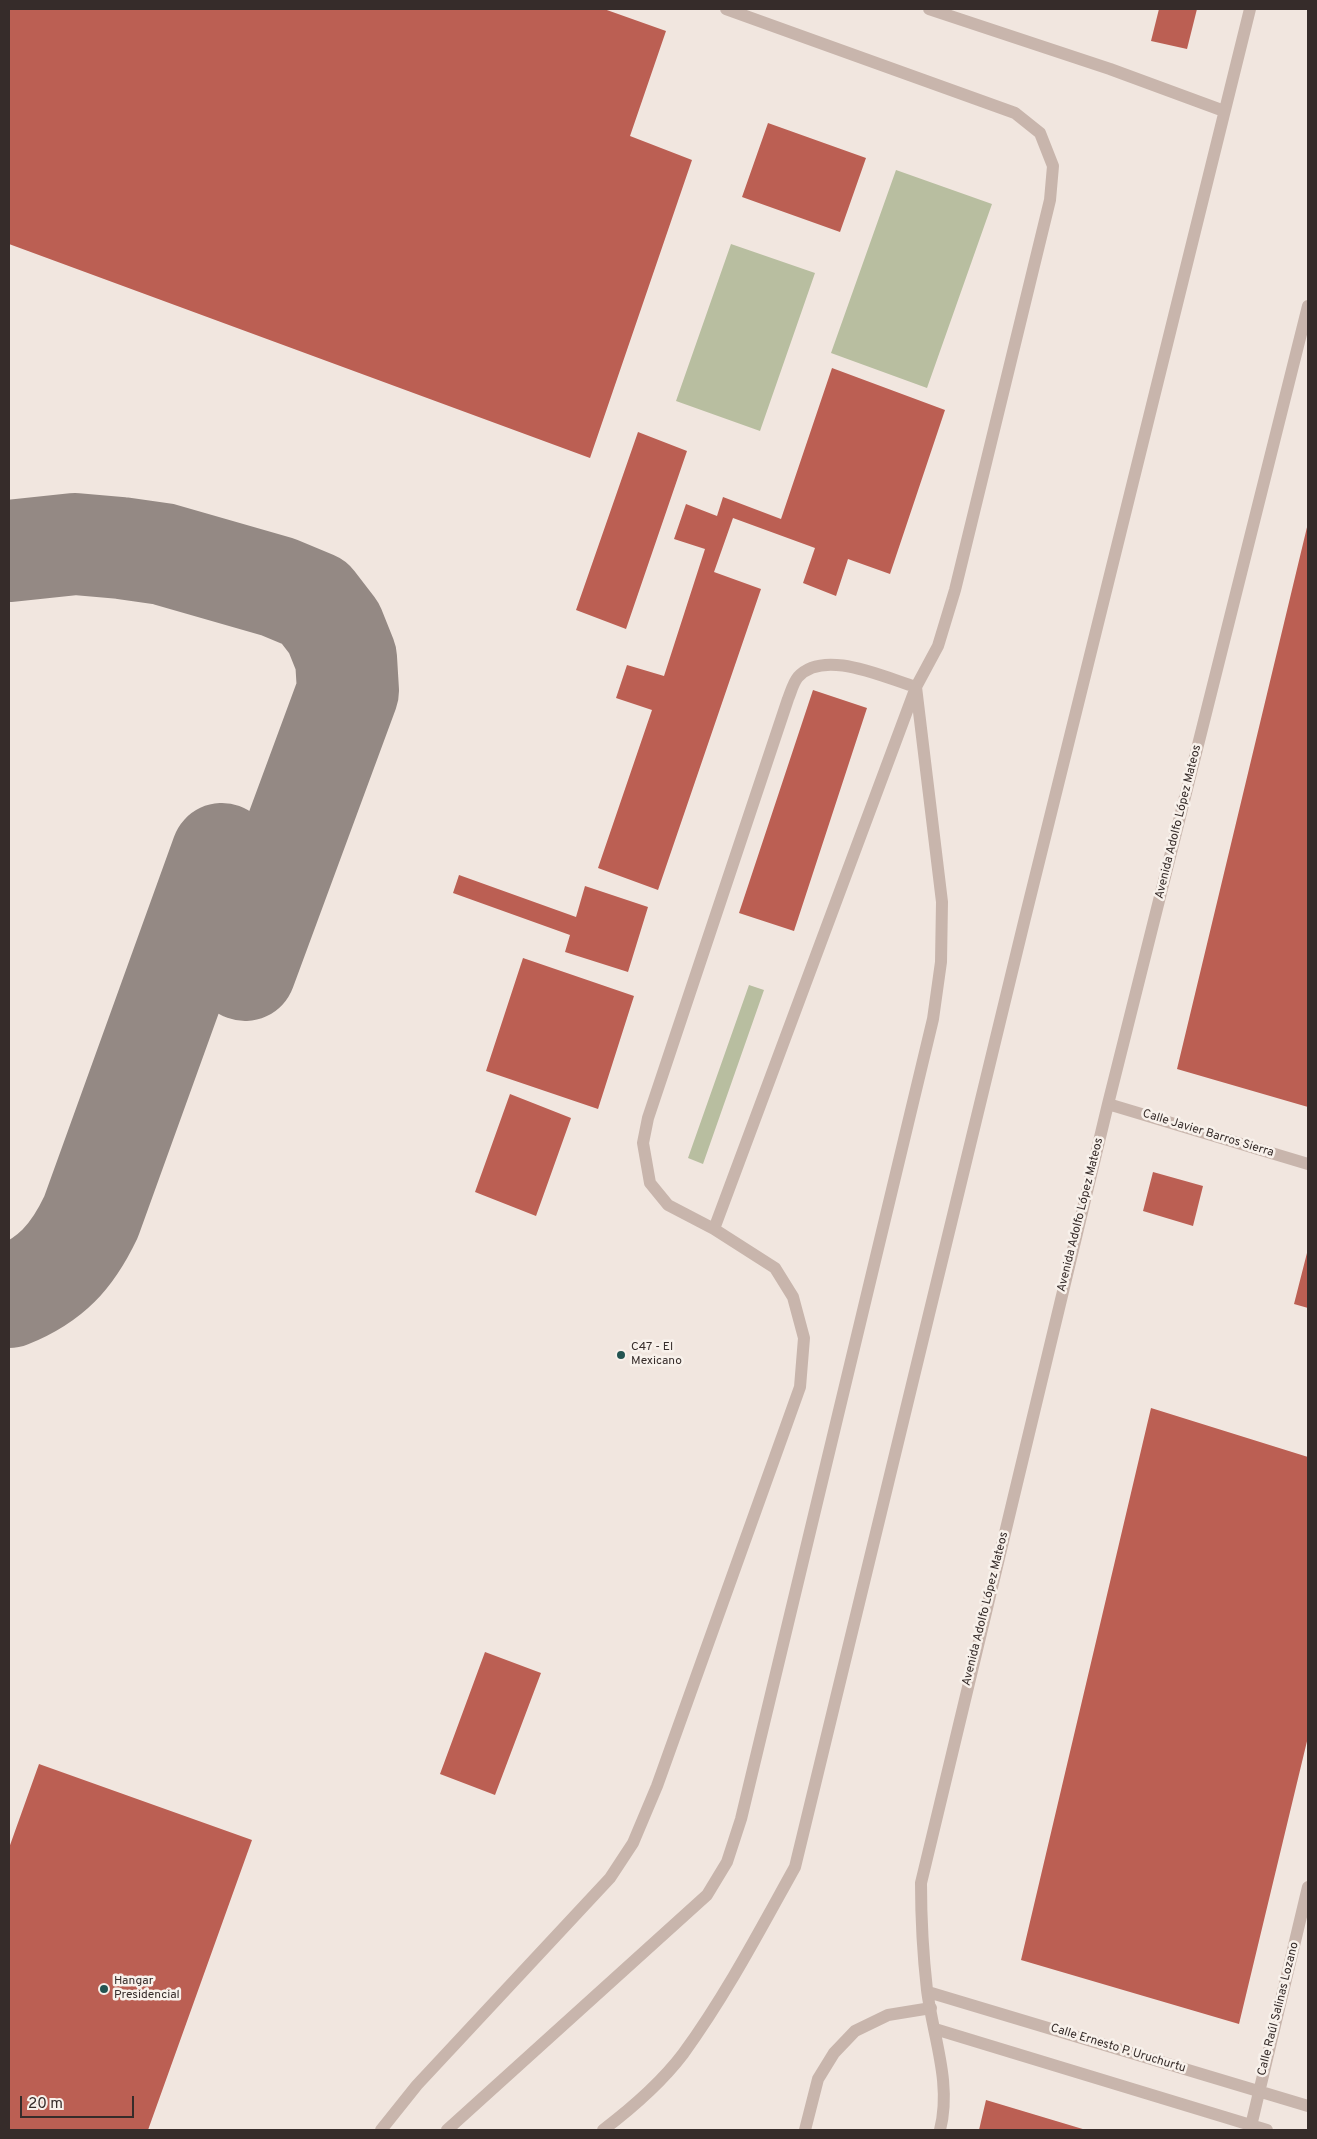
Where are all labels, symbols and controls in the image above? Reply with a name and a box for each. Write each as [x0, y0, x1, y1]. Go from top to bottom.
street label: Avenida Adolfo López Mateos [1153, 744, 1205, 900]
street label: Calle Javier Barros Sierra [1141, 1107, 1275, 1161]
street label: Avenida Adolfo López Mateos [1055, 1137, 1107, 1293]
place label: C47 - El Mexicano [631, 1341, 682, 1369]
marker: C47 - El Mexicano [615, 1349, 627, 1361]
street label: Avenida Adolfo López Mateos [960, 1531, 1012, 1687]
street label: Calle Raúl Salinas Lozano [1255, 1941, 1303, 2077]
place label: Hangar Presidencial [114, 1975, 180, 2003]
marker: Hangar Presidencial [98, 1983, 110, 1995]
street label: Calle Ernesto P. Uruchurtu [1049, 2022, 1187, 2076]
scale bar [22, 2086, 136, 2118]
text: 20 m [28, 2095, 63, 2114]

